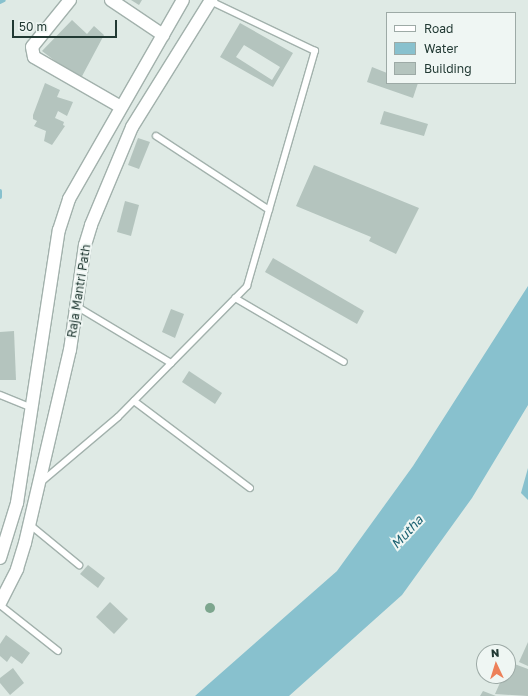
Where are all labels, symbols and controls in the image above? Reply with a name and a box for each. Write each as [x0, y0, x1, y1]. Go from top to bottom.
scale bar [14, 12, 119, 38]
legend [386, 12, 516, 84]
text: 50 m [19, 19, 47, 34]
text: Road [424, 21, 453, 36]
text: Water [424, 41, 458, 56]
text: Building [424, 61, 472, 76]
street label: Raja Mantri Path [65, 243, 93, 339]
water label: Mutha [388, 512, 426, 552]
north arrow [476, 644, 516, 684]
text: N [491, 646, 500, 659]

